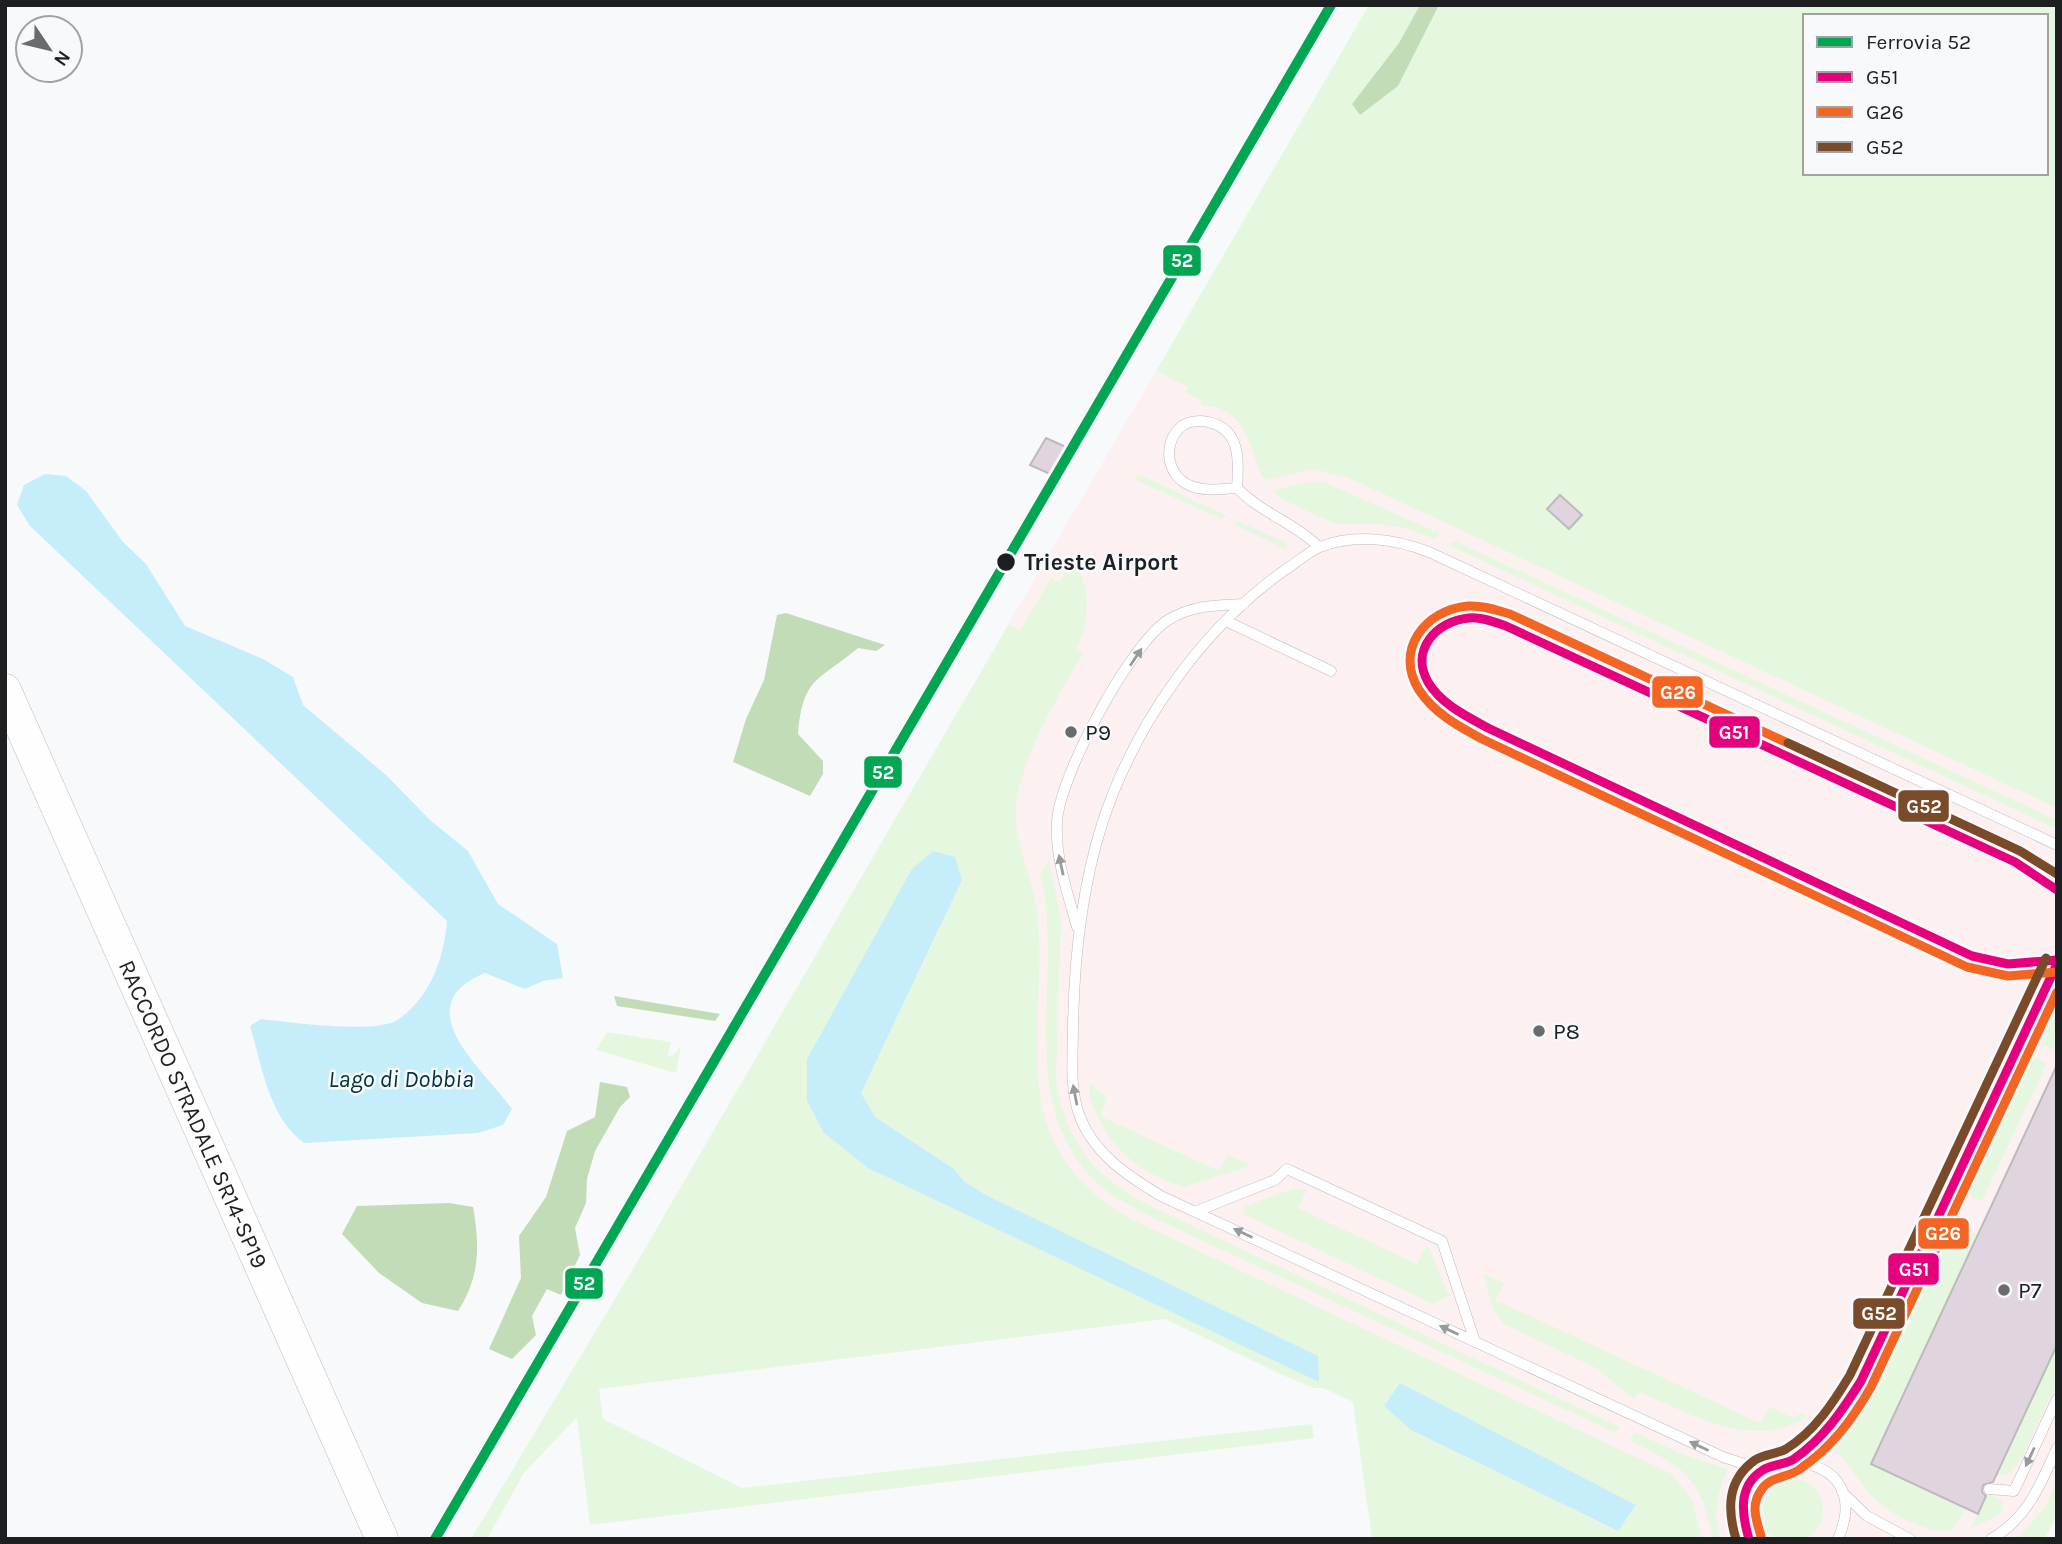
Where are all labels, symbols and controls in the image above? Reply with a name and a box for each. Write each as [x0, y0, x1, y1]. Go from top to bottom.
north arrow [14, 14, 84, 84]
legend [1803, 14, 2048, 175]
text: Ferrovia 52 [1866, 30, 1971, 54]
text: N [49, 46, 75, 70]
text: G51 [1866, 65, 1898, 89]
text: G26 [1866, 100, 1904, 124]
text: G52 [1866, 135, 1904, 159]
line badge: 52 [1162, 244, 1202, 277]
text: 52 [1171, 250, 1193, 272]
place label: Trieste Airport [1024, 549, 1178, 576]
marker: Trieste Airport [995, 551, 1017, 573]
one-way arrow [1129, 648, 1143, 666]
line badge: G26 [1651, 675, 1704, 709]
text: G26 [1660, 682, 1696, 704]
line badge: G51 [1708, 715, 1761, 749]
place label: P9 [1085, 719, 1111, 746]
text: G51 [1719, 722, 1749, 744]
marker: P9 [1063, 724, 1079, 740]
line badge: 52 [863, 755, 903, 789]
text: 52 [872, 762, 894, 784]
line badge: G52 [1897, 789, 1950, 823]
text: G52 [1906, 796, 1942, 818]
one-way arrow [1056, 854, 1067, 876]
street label: RACCORDO STRADALE SR14-SP19 [113, 956, 273, 1273]
place label: P8 [1553, 1018, 1580, 1045]
marker: P8 [1531, 1023, 1547, 1039]
water label: Lago di Dobbia [328, 1065, 474, 1093]
one-way arrow [1070, 1084, 1081, 1106]
line badge: G26 [1917, 1217, 1970, 1250]
text: G26 [1925, 1223, 1961, 1245]
one-way arrow [1233, 1227, 1253, 1239]
line badge: G51 [1887, 1252, 1940, 1286]
text: G51 [1899, 1259, 1929, 1281]
line badge: 52 [564, 1267, 604, 1300]
text: 52 [573, 1273, 595, 1295]
place label: P7 [2018, 1277, 2042, 1304]
marker: P7 [1996, 1282, 2012, 1298]
line badge: G52 [1852, 1297, 1906, 1330]
text: G52 [1861, 1303, 1897, 1325]
one-way arrow [1439, 1324, 1459, 1335]
one-way arrow [1689, 1440, 1710, 1451]
one-way arrow [2024, 1446, 2035, 1467]

